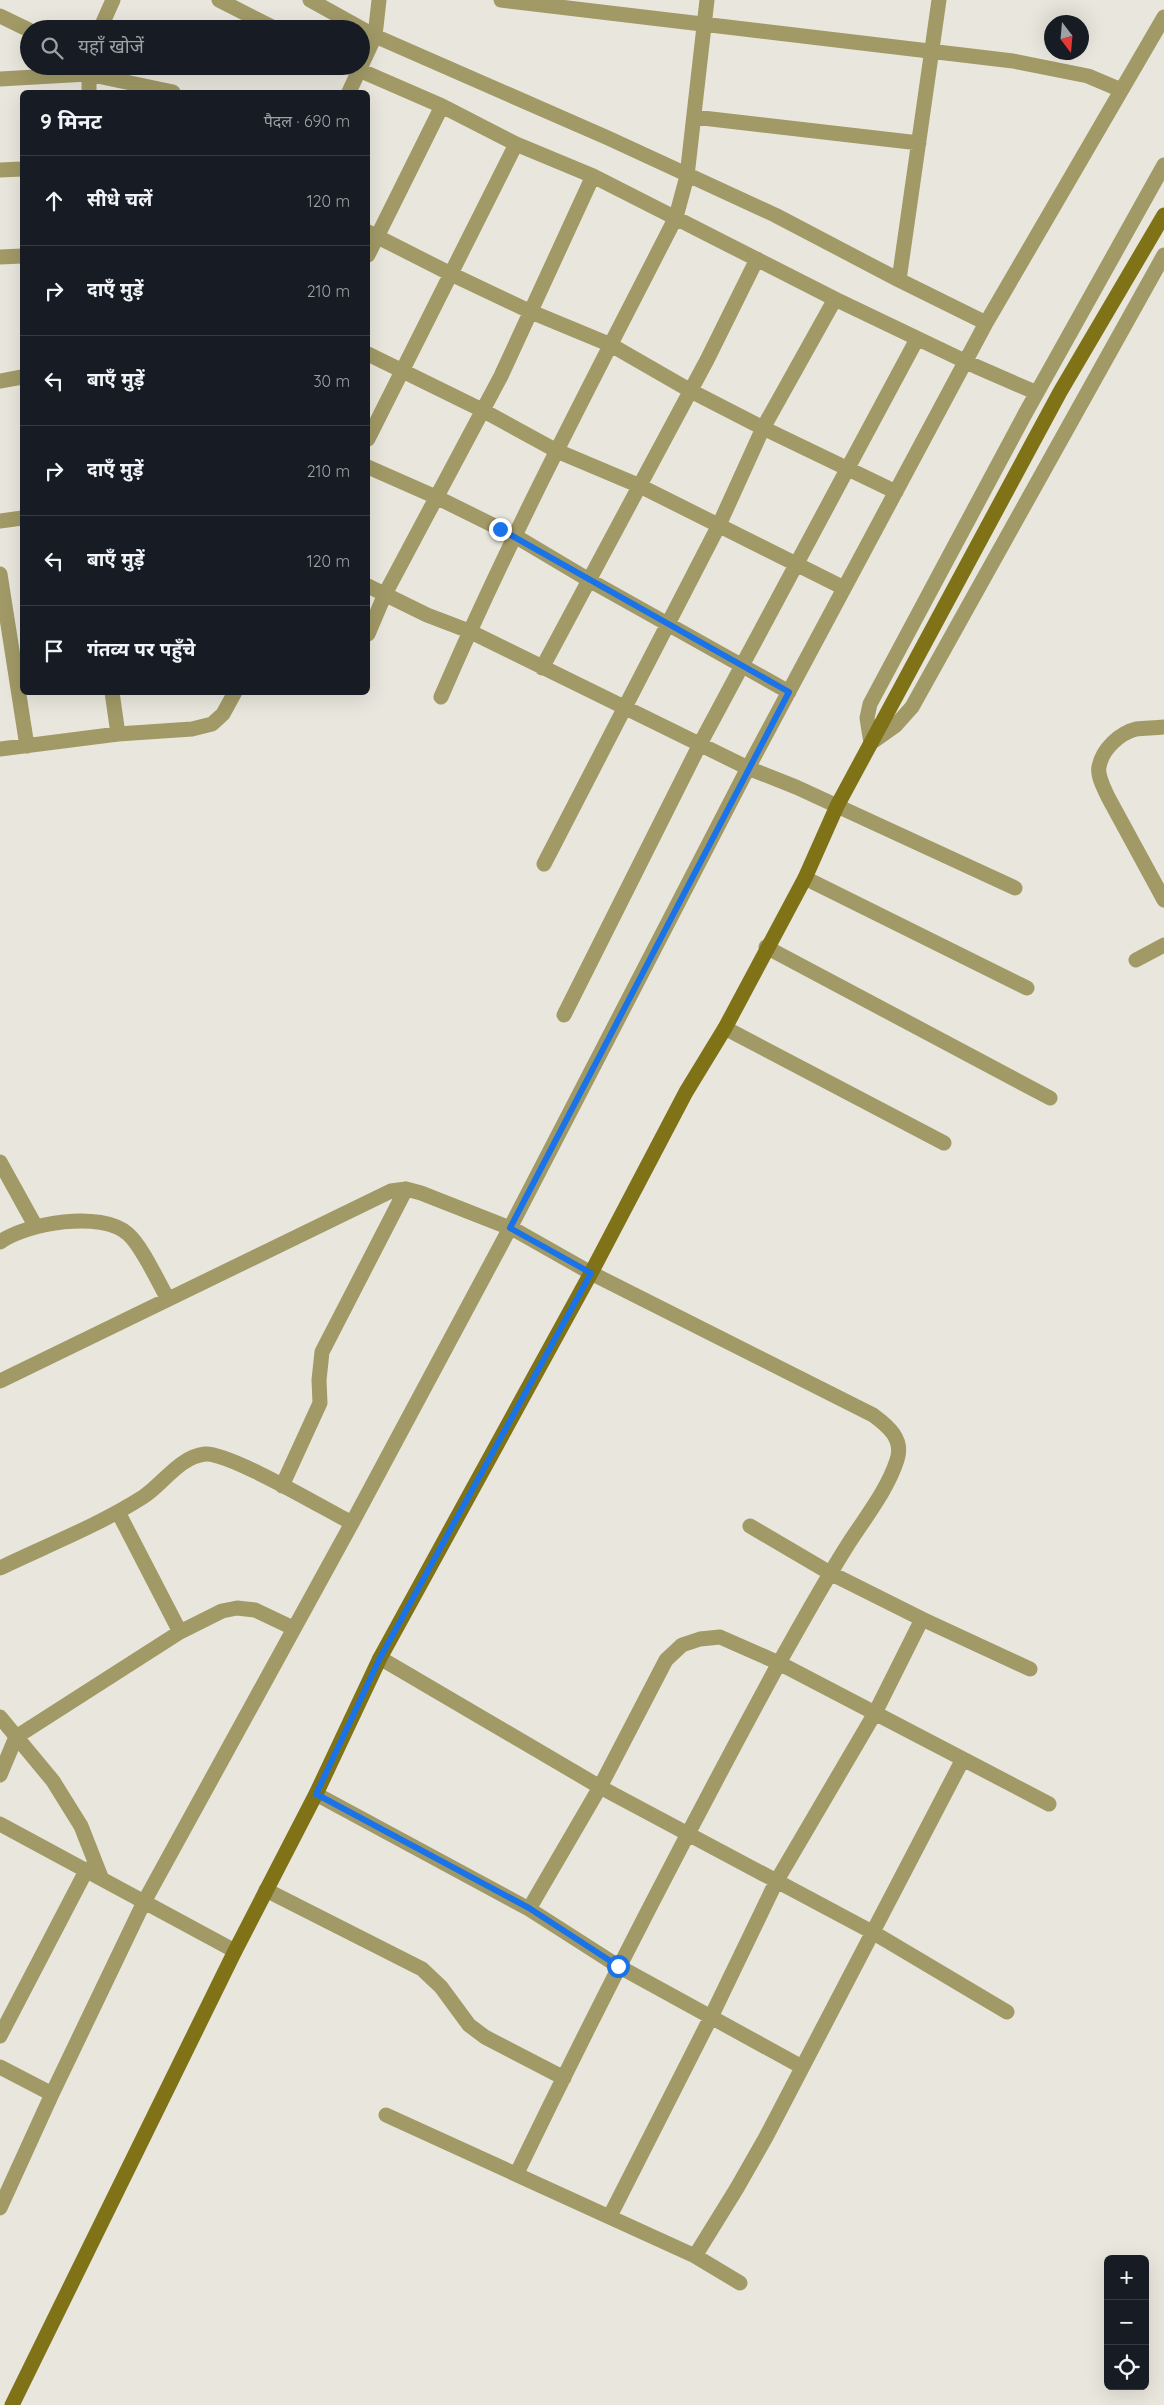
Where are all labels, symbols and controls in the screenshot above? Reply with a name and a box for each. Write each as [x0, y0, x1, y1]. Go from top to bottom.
north arrow [1044, 15, 1089, 60]
search box [20, 20, 370, 75]
icon: search [38, 34, 66, 62]
text: यहाँ खोजें [78, 34, 144, 58]
text: 9 मिनट [40, 108, 102, 134]
text: पैदल · 690 m [264, 111, 350, 131]
icon: ahead [40, 187, 68, 215]
text: सीधे चलें [87, 187, 152, 211]
text: 120 m [307, 191, 350, 211]
icon: right [40, 277, 68, 305]
text: दाएँ मुड़ें [87, 277, 143, 301]
text: 210 m [307, 281, 350, 301]
icon: left [40, 367, 68, 395]
text: बाएँ मुड़ें [87, 367, 144, 391]
text: 30 m [313, 371, 350, 391]
icon: right [40, 457, 68, 485]
text: दाएँ मुड़ें [87, 457, 143, 481]
text: 210 m [307, 461, 350, 481]
route end [489, 518, 512, 541]
icon: left [40, 547, 68, 575]
text: बाएँ मुड़ें [87, 547, 144, 571]
text: 120 m [307, 551, 350, 571]
icon: arrive [40, 637, 68, 665]
text: गंतव्य पर पहुँचे [87, 637, 195, 661]
route start [607, 1955, 630, 1978]
map controls [1104, 2255, 1149, 2390]
button: + [1104, 2255, 1149, 2300]
button: − [1104, 2300, 1149, 2345]
button: locate [1104, 2345, 1149, 2390]

